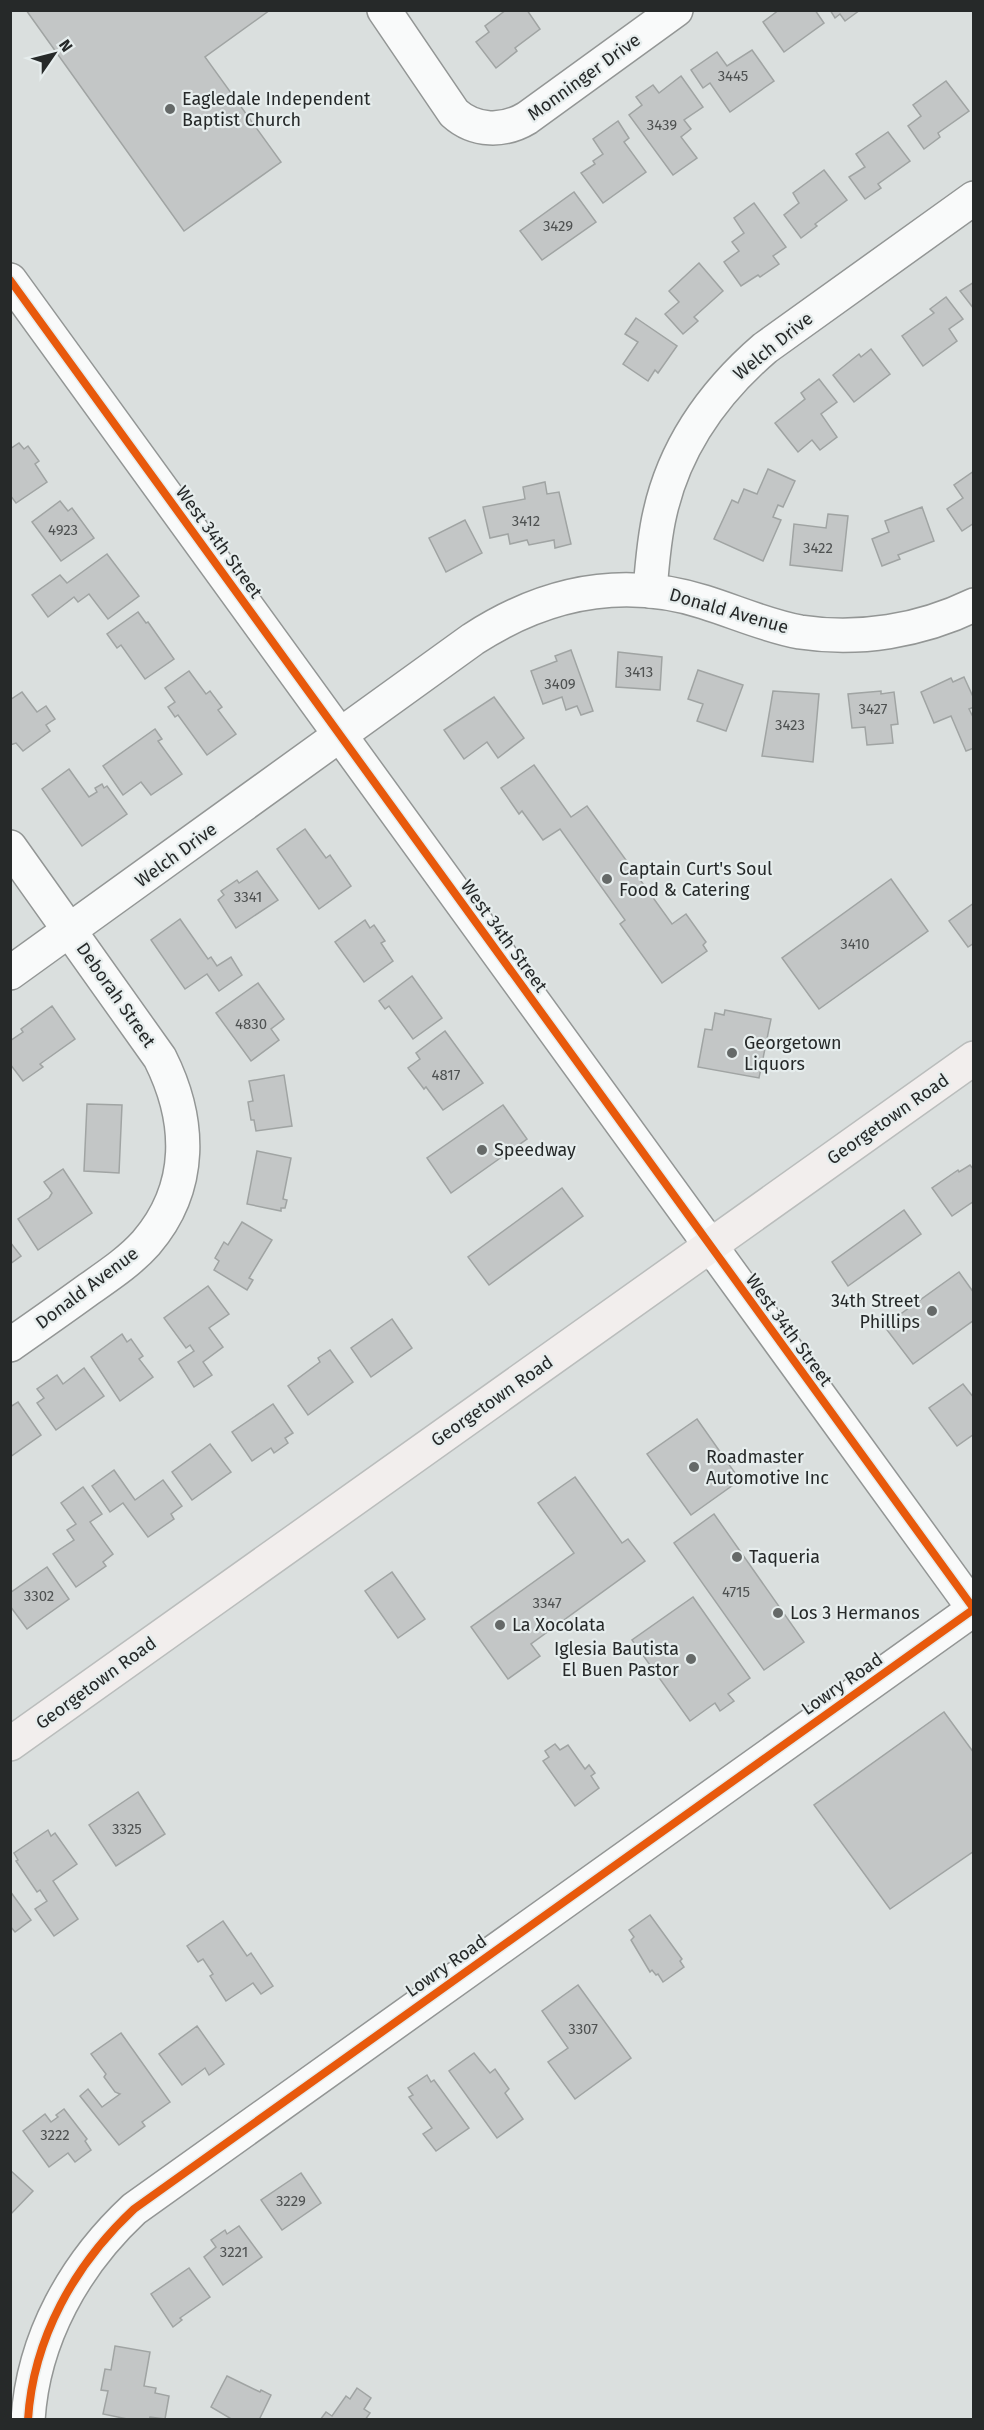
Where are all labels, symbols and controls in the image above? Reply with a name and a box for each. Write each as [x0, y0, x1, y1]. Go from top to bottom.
north arrow [24, 24, 84, 84]
street label: Monninger Drive [523, 29, 645, 125]
text: N [55, 36, 77, 55]
house number: 3445 [718, 67, 748, 85]
place label: Eagledale Independent Baptist Church [182, 88, 371, 131]
marker: Eagledale Independent Baptist Church [163, 102, 177, 116]
house number: 3439 [647, 116, 677, 134]
house number: 3429 [543, 217, 573, 235]
street label: Welch Drive [729, 307, 817, 385]
street label: West 34th Street [171, 482, 267, 603]
house number: 3412 [512, 512, 540, 530]
house number: 4923 [48, 521, 78, 539]
house number: 3422 [803, 539, 833, 557]
street label: Donald Avenue [667, 584, 791, 638]
house number: 3413 [625, 663, 653, 681]
house number: 3409 [544, 675, 576, 693]
house number: 3427 [858, 700, 888, 718]
house number: 3423 [775, 716, 805, 734]
street label: Welch Drive [131, 818, 221, 892]
place label: Captain Curt's Soul Food & Catering [619, 858, 772, 901]
marker: Captain Curt's Soul Food & Catering [600, 872, 614, 886]
street label: West 34th Street [456, 876, 552, 997]
house number: 3341 [234, 888, 262, 906]
house number: 3410 [840, 935, 870, 953]
street label: Deborah Street [72, 938, 161, 1052]
house number: 4830 [235, 1015, 267, 1033]
place label: Georgetown Liquors [744, 1032, 841, 1075]
marker: Georgetown Liquors [725, 1046, 739, 1060]
house number: 4817 [432, 1066, 461, 1084]
street label: Georgetown Road [823, 1069, 953, 1169]
place label: Speedway [494, 1139, 576, 1161]
marker: Speedway [475, 1143, 489, 1157]
street label: Donald Avenue [31, 1242, 143, 1334]
street label: West 34th Street [741, 1270, 837, 1391]
place label: 34th Street Phillips [831, 1290, 920, 1333]
marker: 34th Street Phillips [925, 1304, 939, 1318]
street label: Georgetown Road [427, 1351, 557, 1451]
place label: Roadmaster Automotive Inc [706, 1446, 829, 1489]
marker: Roadmaster Automotive Inc [687, 1460, 701, 1474]
place label: Taqueria [749, 1546, 820, 1568]
marker: Taqueria [730, 1550, 744, 1564]
house number: 4715 [722, 1583, 750, 1601]
house number: 3302 [24, 1587, 54, 1605]
house number: 3347 [532, 1594, 562, 1612]
place label: Los 3 Hermanos [790, 1602, 920, 1624]
marker: Los 3 Hermanos [771, 1606, 785, 1620]
place label: La Xocolata [512, 1614, 605, 1636]
marker: La Xocolata [493, 1618, 507, 1632]
street label: Georgetown Road [31, 1632, 161, 1734]
place label: Iglesia Bautista El Buen Pastor [554, 1638, 679, 1681]
street label: Lowry Road [797, 1648, 887, 1720]
marker: Iglesia Bautista El Buen Pastor [684, 1652, 698, 1666]
house number: 3325 [112, 1820, 142, 1838]
street label: Lowry Road [401, 1930, 491, 2002]
house number: 3307 [568, 2020, 598, 2038]
house number: 3222 [40, 2126, 70, 2144]
house number: 3229 [276, 2192, 306, 2210]
house number: 3221 [220, 2243, 248, 2261]

